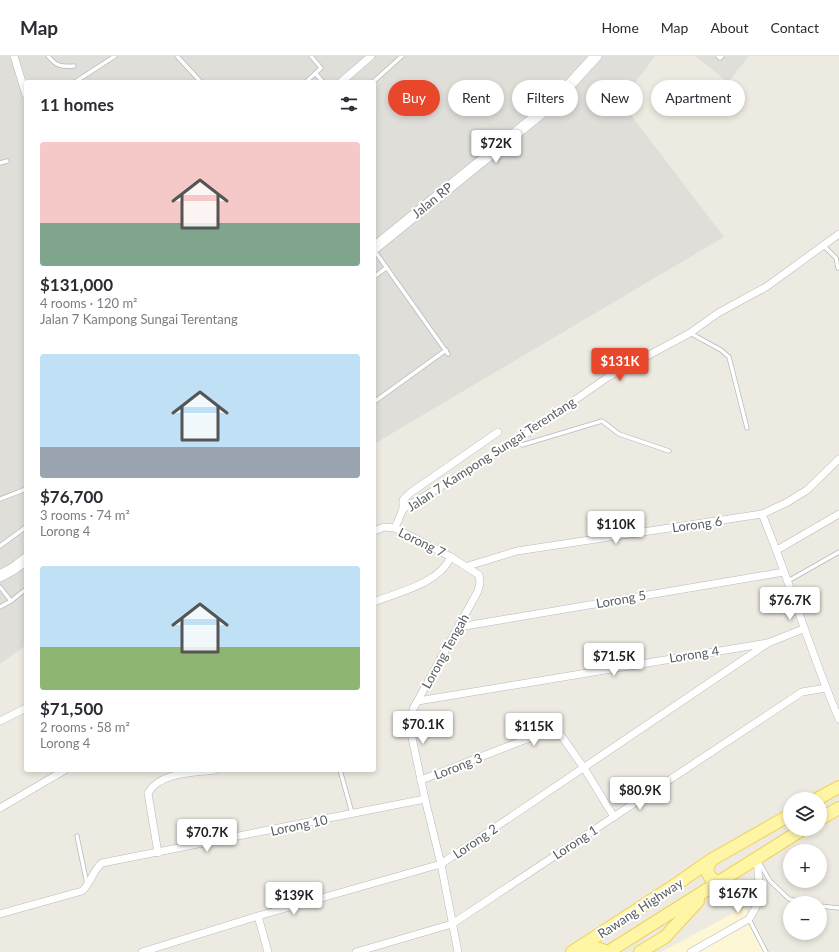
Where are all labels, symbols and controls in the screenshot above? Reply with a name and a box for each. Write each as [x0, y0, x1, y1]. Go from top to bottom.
text: Map [20, 16, 58, 39]
text: Home [601, 19, 639, 36]
text: Map [661, 19, 688, 36]
text: About [710, 19, 748, 36]
text: Contact [770, 19, 819, 36]
chip: Buy [388, 80, 440, 116]
chip: Rent [448, 80, 504, 116]
chip: Filters [512, 80, 578, 116]
chip: New [586, 80, 643, 116]
chip: Apartment [651, 80, 745, 116]
icon: filters [338, 93, 360, 115]
text: 11 homes [40, 94, 114, 115]
pin: $72K [472, 130, 520, 164]
text: $72K [480, 135, 512, 151]
icon: home [164, 168, 236, 240]
street label: Jalan RP [408, 179, 456, 221]
text: $131,000 [40, 274, 113, 295]
text: 4 rooms · 120 m² [40, 295, 137, 311]
text: Jalan 7 Kampong Sungai Terentang [40, 311, 238, 327]
pin: $131K [592, 348, 648, 382]
text: $131K [600, 353, 640, 369]
icon: home [164, 380, 236, 452]
street label: Jalan 7 Kampong Sungai Terentang [404, 393, 578, 515]
text: $76,700 [40, 486, 103, 507]
text: 3 rooms · 74 m² [40, 507, 130, 523]
pin: $110K [588, 511, 644, 545]
street label: Lorong 6 [671, 513, 723, 535]
text: $110K [596, 516, 636, 532]
text: Lorong 4 [40, 523, 90, 539]
street label: Lorong 7 [396, 524, 449, 560]
street label: Lorong 5 [595, 587, 647, 611]
pin: $76.7K [757, 587, 823, 621]
icon: home [164, 592, 236, 664]
text: $76.7K [769, 592, 811, 608]
street label: Lorong Tengah [418, 611, 472, 691]
street label: Lorong 4 [668, 642, 721, 666]
pin: $71.5K [581, 643, 647, 677]
text: $71.5K [593, 648, 635, 664]
text: $71,500 [40, 698, 103, 719]
pin: $70.1K [390, 711, 456, 745]
pin: $115K [506, 713, 562, 747]
text: $70.1K [402, 716, 444, 732]
text: $115K [514, 718, 554, 734]
text: 2 rooms · 58 m² [40, 719, 130, 735]
text: Lorong 4 [40, 735, 90, 751]
street label: Lorong 3 [432, 750, 484, 782]
pin: $80.9K [607, 777, 673, 811]
text: $80.9K [619, 782, 661, 798]
map controls [783, 792, 827, 940]
button: layers [783, 792, 827, 836]
street label: Lorong 10 [269, 811, 329, 839]
pin: $70.7K [174, 819, 240, 853]
street label: Lorong 2 [450, 820, 500, 862]
street label: Lorong 1 [550, 822, 600, 862]
text: $70.7K [186, 824, 228, 840]
button: + [783, 844, 827, 888]
street label: Rawang Highway [594, 874, 686, 942]
pin: $167K [710, 880, 766, 914]
pin: $139K [266, 882, 322, 916]
text: $167K [718, 885, 758, 901]
text: $139K [274, 887, 314, 903]
button: − [783, 896, 827, 940]

